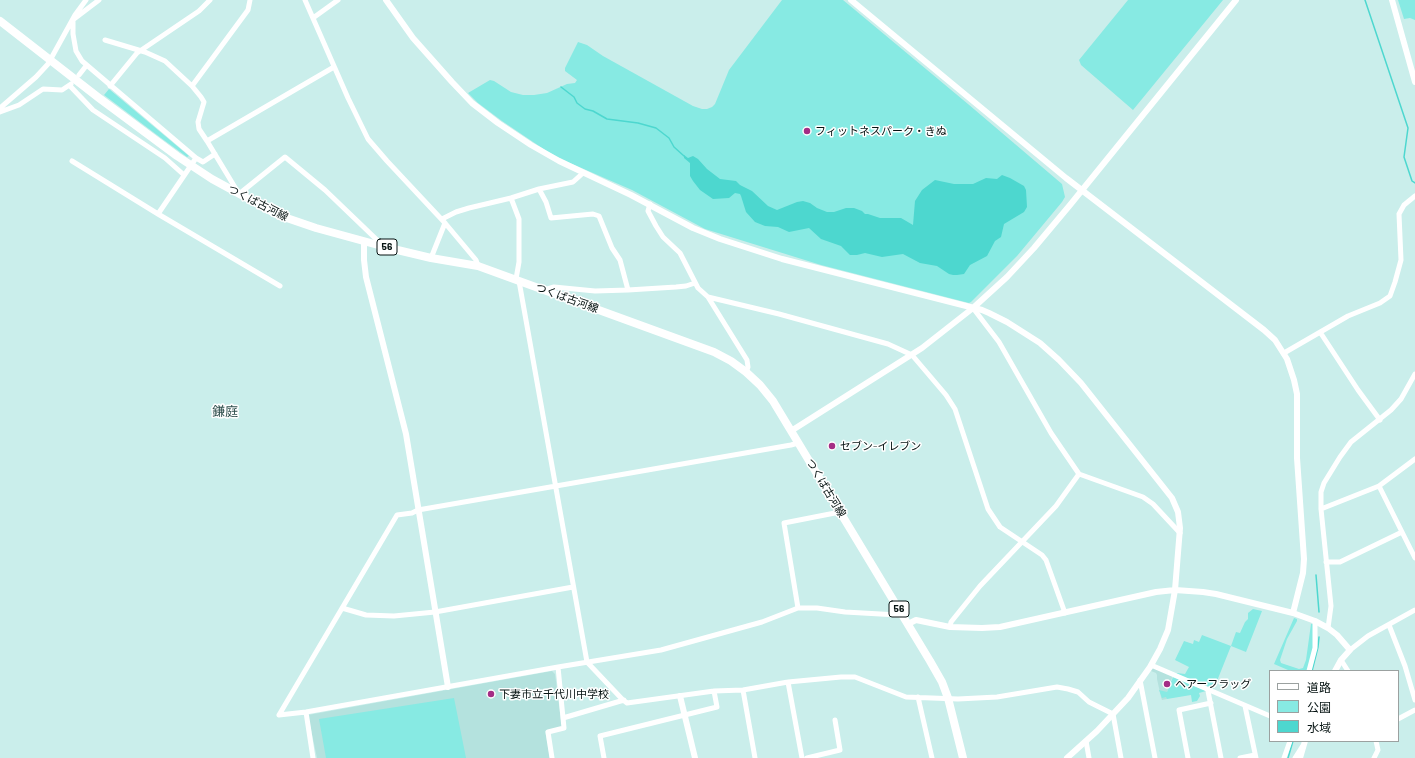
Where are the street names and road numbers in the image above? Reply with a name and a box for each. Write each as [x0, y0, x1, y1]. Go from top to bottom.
street label: つくば古河線 [226, 182, 290, 224]
road number: 56 [377, 239, 397, 255]
street label: つくば古河線 [534, 281, 600, 315]
street label: つくば古河線 [803, 456, 849, 520]
road number: 56 [889, 601, 909, 617]

